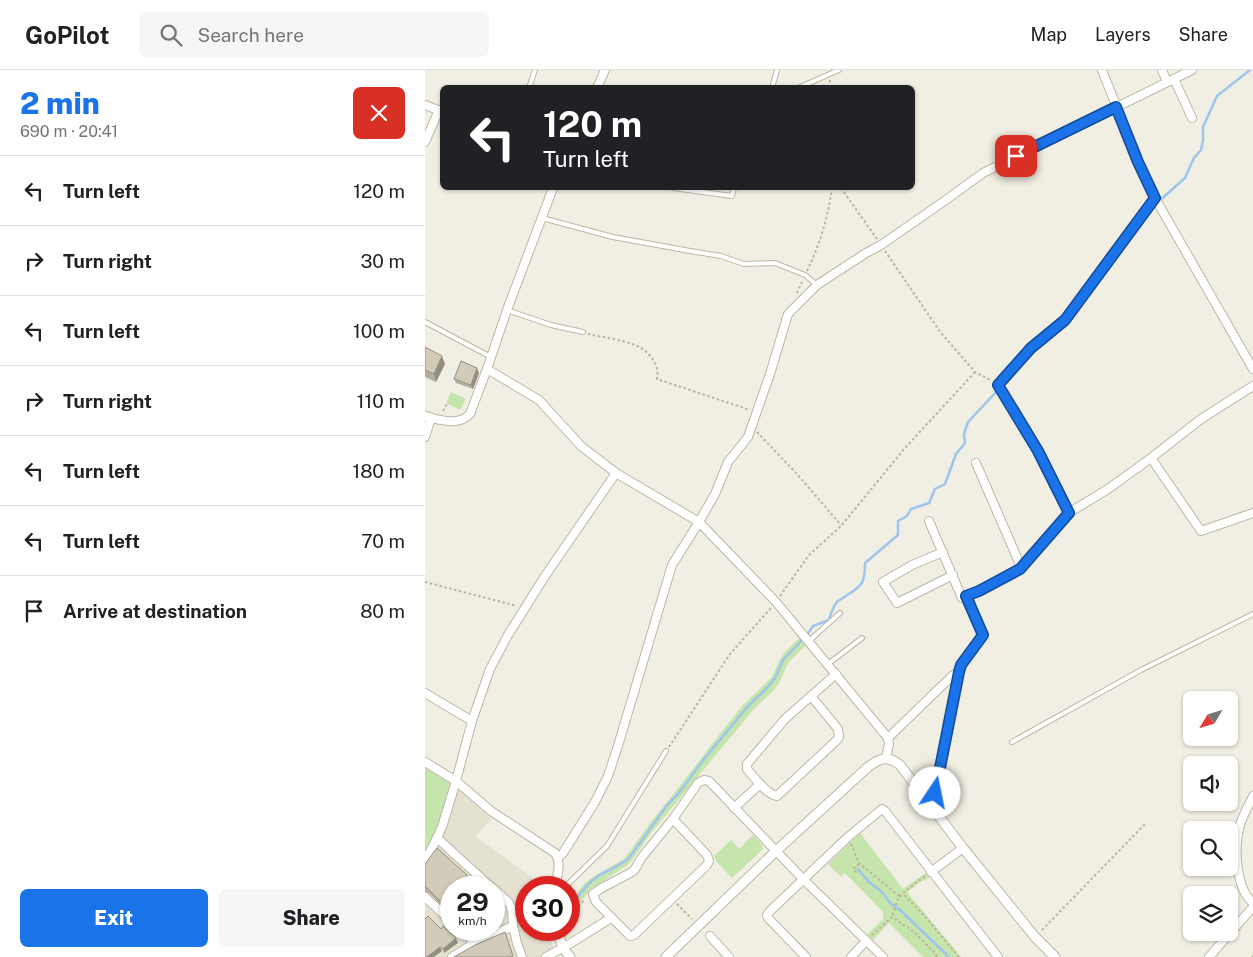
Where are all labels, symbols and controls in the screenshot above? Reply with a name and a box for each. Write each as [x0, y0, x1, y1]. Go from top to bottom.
search box [139, 12, 489, 57]
text: GoPilot [25, 21, 109, 49]
icon: search [157, 21, 185, 49]
text: Search here [197, 24, 304, 46]
text: Map [1031, 24, 1067, 45]
text: Layers [1095, 24, 1151, 45]
text: Share [1179, 24, 1228, 45]
text: 2 min [20, 85, 100, 121]
button: close [353, 87, 405, 139]
text: 120 m [543, 104, 642, 145]
icon: left [460, 105, 525, 170]
text: 690 m · 20:41 [20, 122, 118, 141]
pin [995, 135, 1037, 177]
icon: arrive [1002, 142, 1030, 170]
text: Turn left [543, 146, 629, 172]
icon: left [20, 177, 48, 205]
text: Turn left [63, 180, 140, 202]
text: 120 m [353, 180, 405, 202]
icon: right [20, 247, 48, 275]
text: Turn right [63, 250, 152, 272]
text: 30 m [360, 250, 405, 272]
icon: left [20, 317, 48, 345]
text: Turn left [63, 320, 140, 342]
text: 100 m [353, 320, 405, 342]
icon: right [20, 387, 48, 415]
text: Turn right [63, 390, 152, 412]
text: 110 m [357, 390, 405, 412]
icon: left [20, 457, 48, 485]
text: Turn left [63, 460, 140, 482]
text: 180 m [352, 460, 405, 482]
icon: left [20, 527, 48, 555]
text: Turn left [63, 530, 140, 552]
text: 70 m [361, 530, 405, 552]
icon: arrive [20, 597, 48, 625]
text: Arrive at destination [63, 600, 247, 622]
text: 80 m [360, 600, 405, 622]
north arrow [1183, 691, 1237, 746]
map controls [1183, 691, 1238, 941]
button: sound [1183, 756, 1238, 811]
position arrow [908, 766, 960, 818]
button: search [1183, 821, 1238, 876]
speed limit sign: 30 [515, 876, 580, 941]
button: layers [1183, 886, 1238, 941]
text: 29 [456, 887, 489, 917]
button: Exit [20, 889, 208, 947]
button: Share [218, 889, 405, 947]
text: km/h [458, 914, 487, 928]

